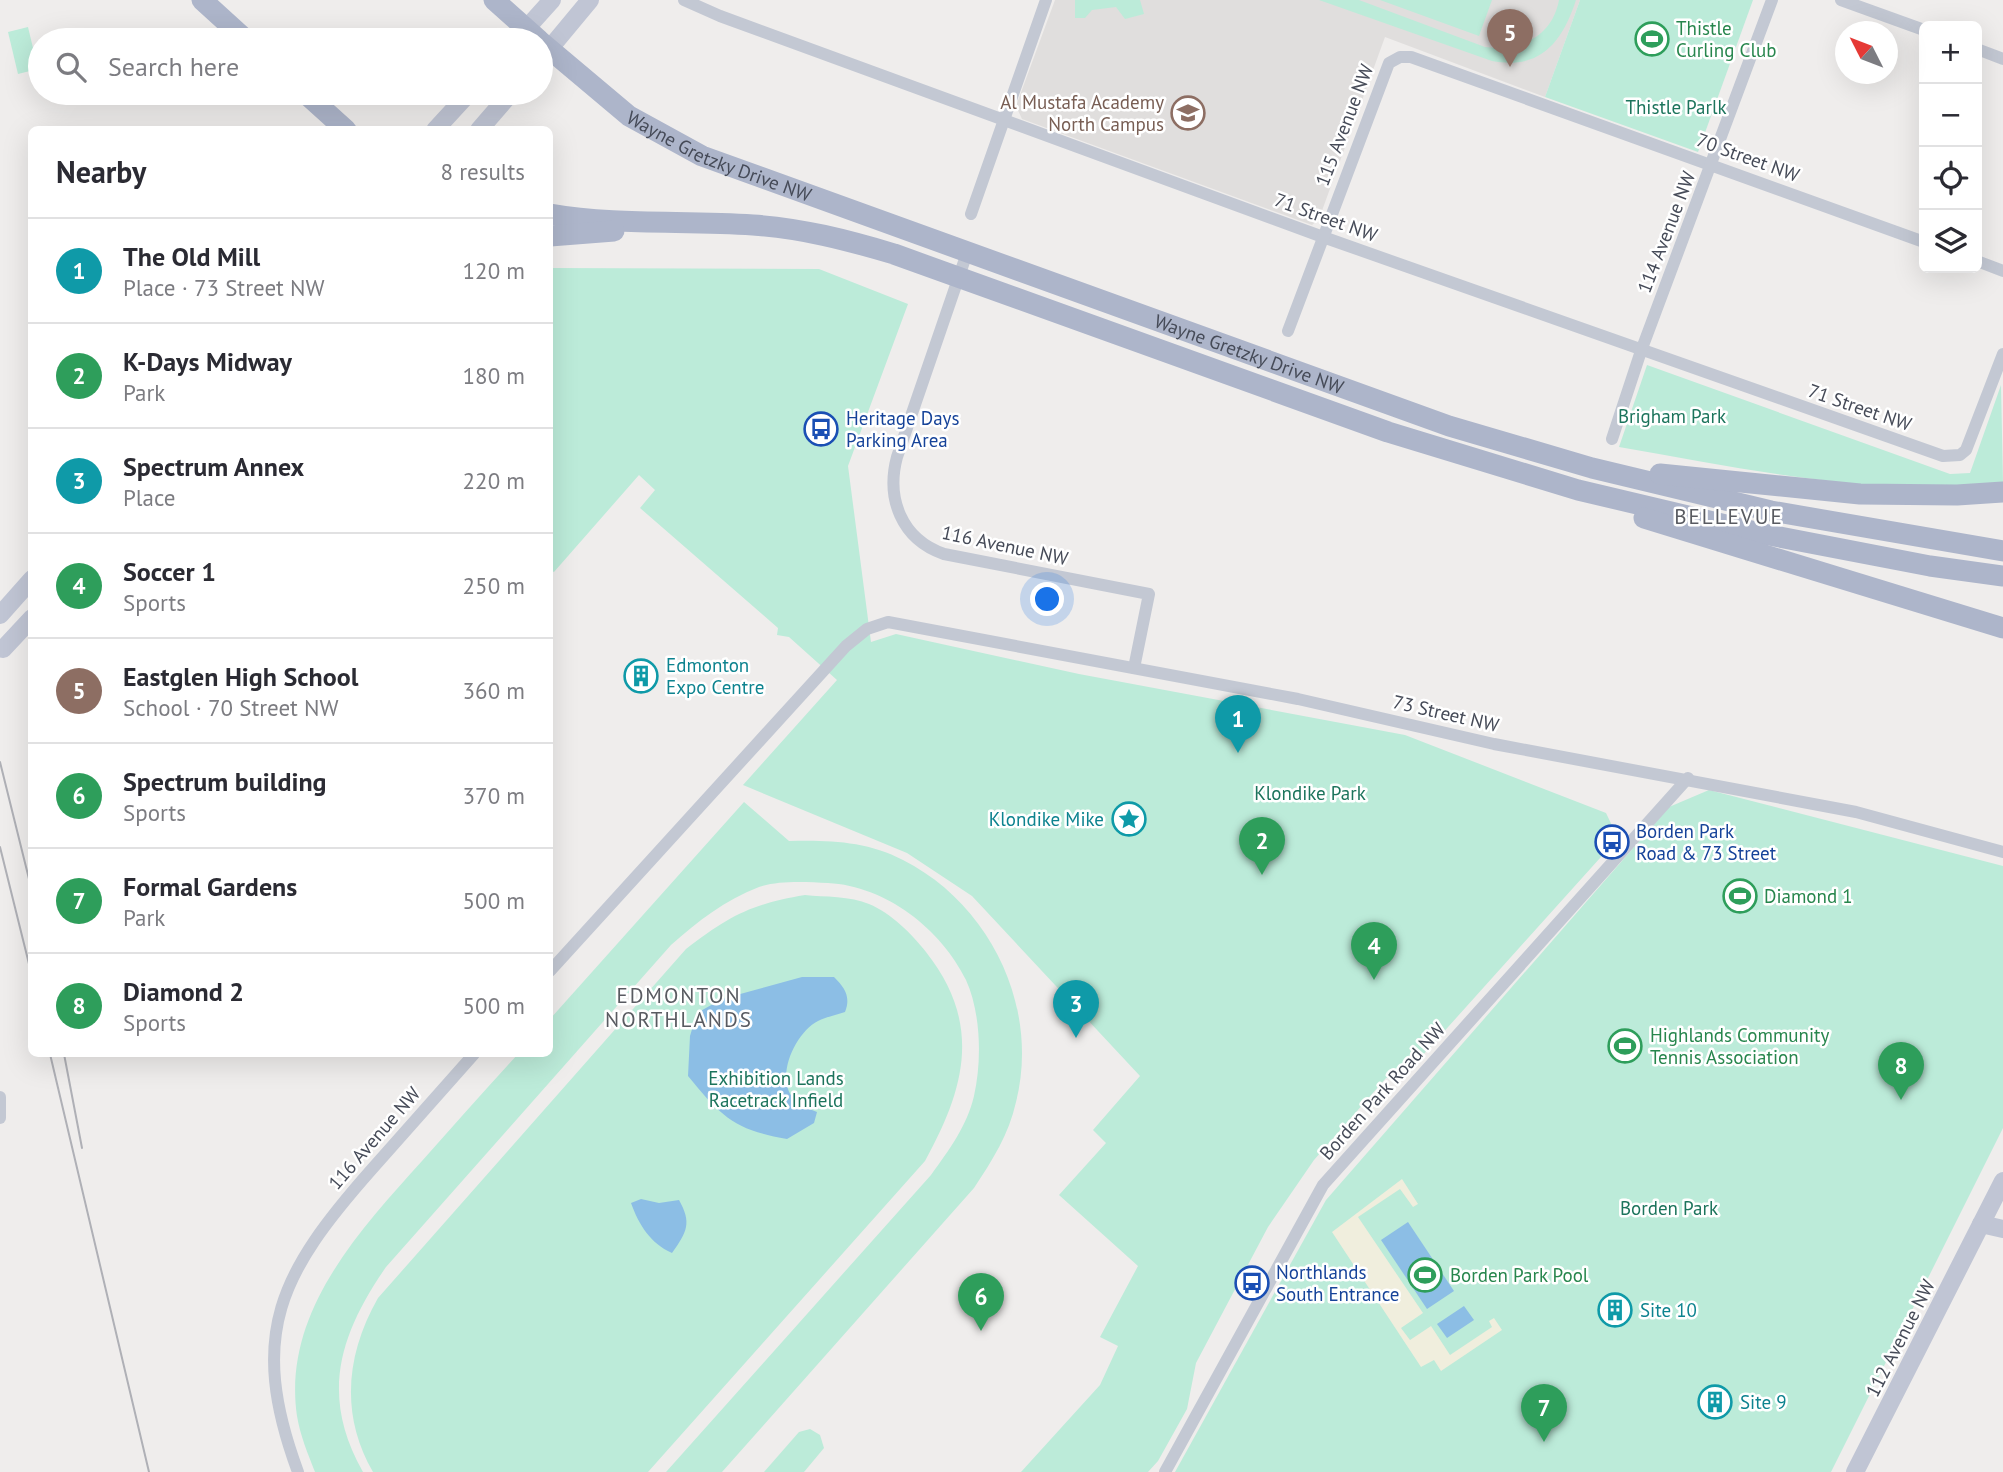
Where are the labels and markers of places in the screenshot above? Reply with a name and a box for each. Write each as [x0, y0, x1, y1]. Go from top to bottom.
pin: 5 [1487, 9, 1533, 67]
place label: Thistle Curling Club [1676, 16, 1776, 62]
sports icon: Thistle Curling Club [1633, 20, 1671, 58]
place label: Al Mustafa Academy North Campus [1000, 90, 1164, 136]
school or university icon: Al Mustafa Academy North Campus [1169, 94, 1207, 132]
place label: Heritage Days Parking Area [846, 406, 959, 452]
bus stop icon: Heritage Days Parking Area [802, 410, 840, 448]
place label: Edmonton Expo Centre [666, 653, 764, 699]
building icon: Edmonton Expo Centre [622, 657, 660, 695]
pin: 1 [1215, 695, 1261, 753]
place icon: Klondike Mike [1110, 800, 1148, 838]
place label: Klondike Mike [989, 807, 1104, 831]
pin: 2 [1239, 817, 1285, 875]
place label: Borden Park Road & 73 Street [1636, 819, 1777, 865]
bus stop icon: Borden Park Road & 73 Street [1593, 823, 1631, 861]
sports icon: Diamond 1 [1721, 877, 1759, 915]
place label: Diamond 1 [1764, 884, 1853, 908]
pin: 4 [1351, 922, 1397, 980]
pin: 3 [1053, 980, 1099, 1038]
place label: Highlands Community Tennis Association [1650, 1023, 1830, 1069]
sports icon: Highlands Community Tennis Association [1606, 1027, 1644, 1065]
pin: 8 [1878, 1042, 1924, 1100]
sports icon: Borden Park Pool [1406, 1256, 1444, 1294]
place label: Northlands South Entrance [1276, 1260, 1400, 1306]
place label: Borden Park Pool [1450, 1263, 1589, 1287]
bus stop icon: Northlands South Entrance [1233, 1264, 1271, 1302]
pin: 6 [958, 1273, 1004, 1331]
building icon: Site 10 [1596, 1291, 1634, 1329]
place label: Site 10 [1640, 1298, 1697, 1322]
building icon: Site 9 [1696, 1383, 1734, 1421]
pin: 7 [1521, 1384, 1567, 1442]
place label: Site 9 [1740, 1390, 1787, 1414]

